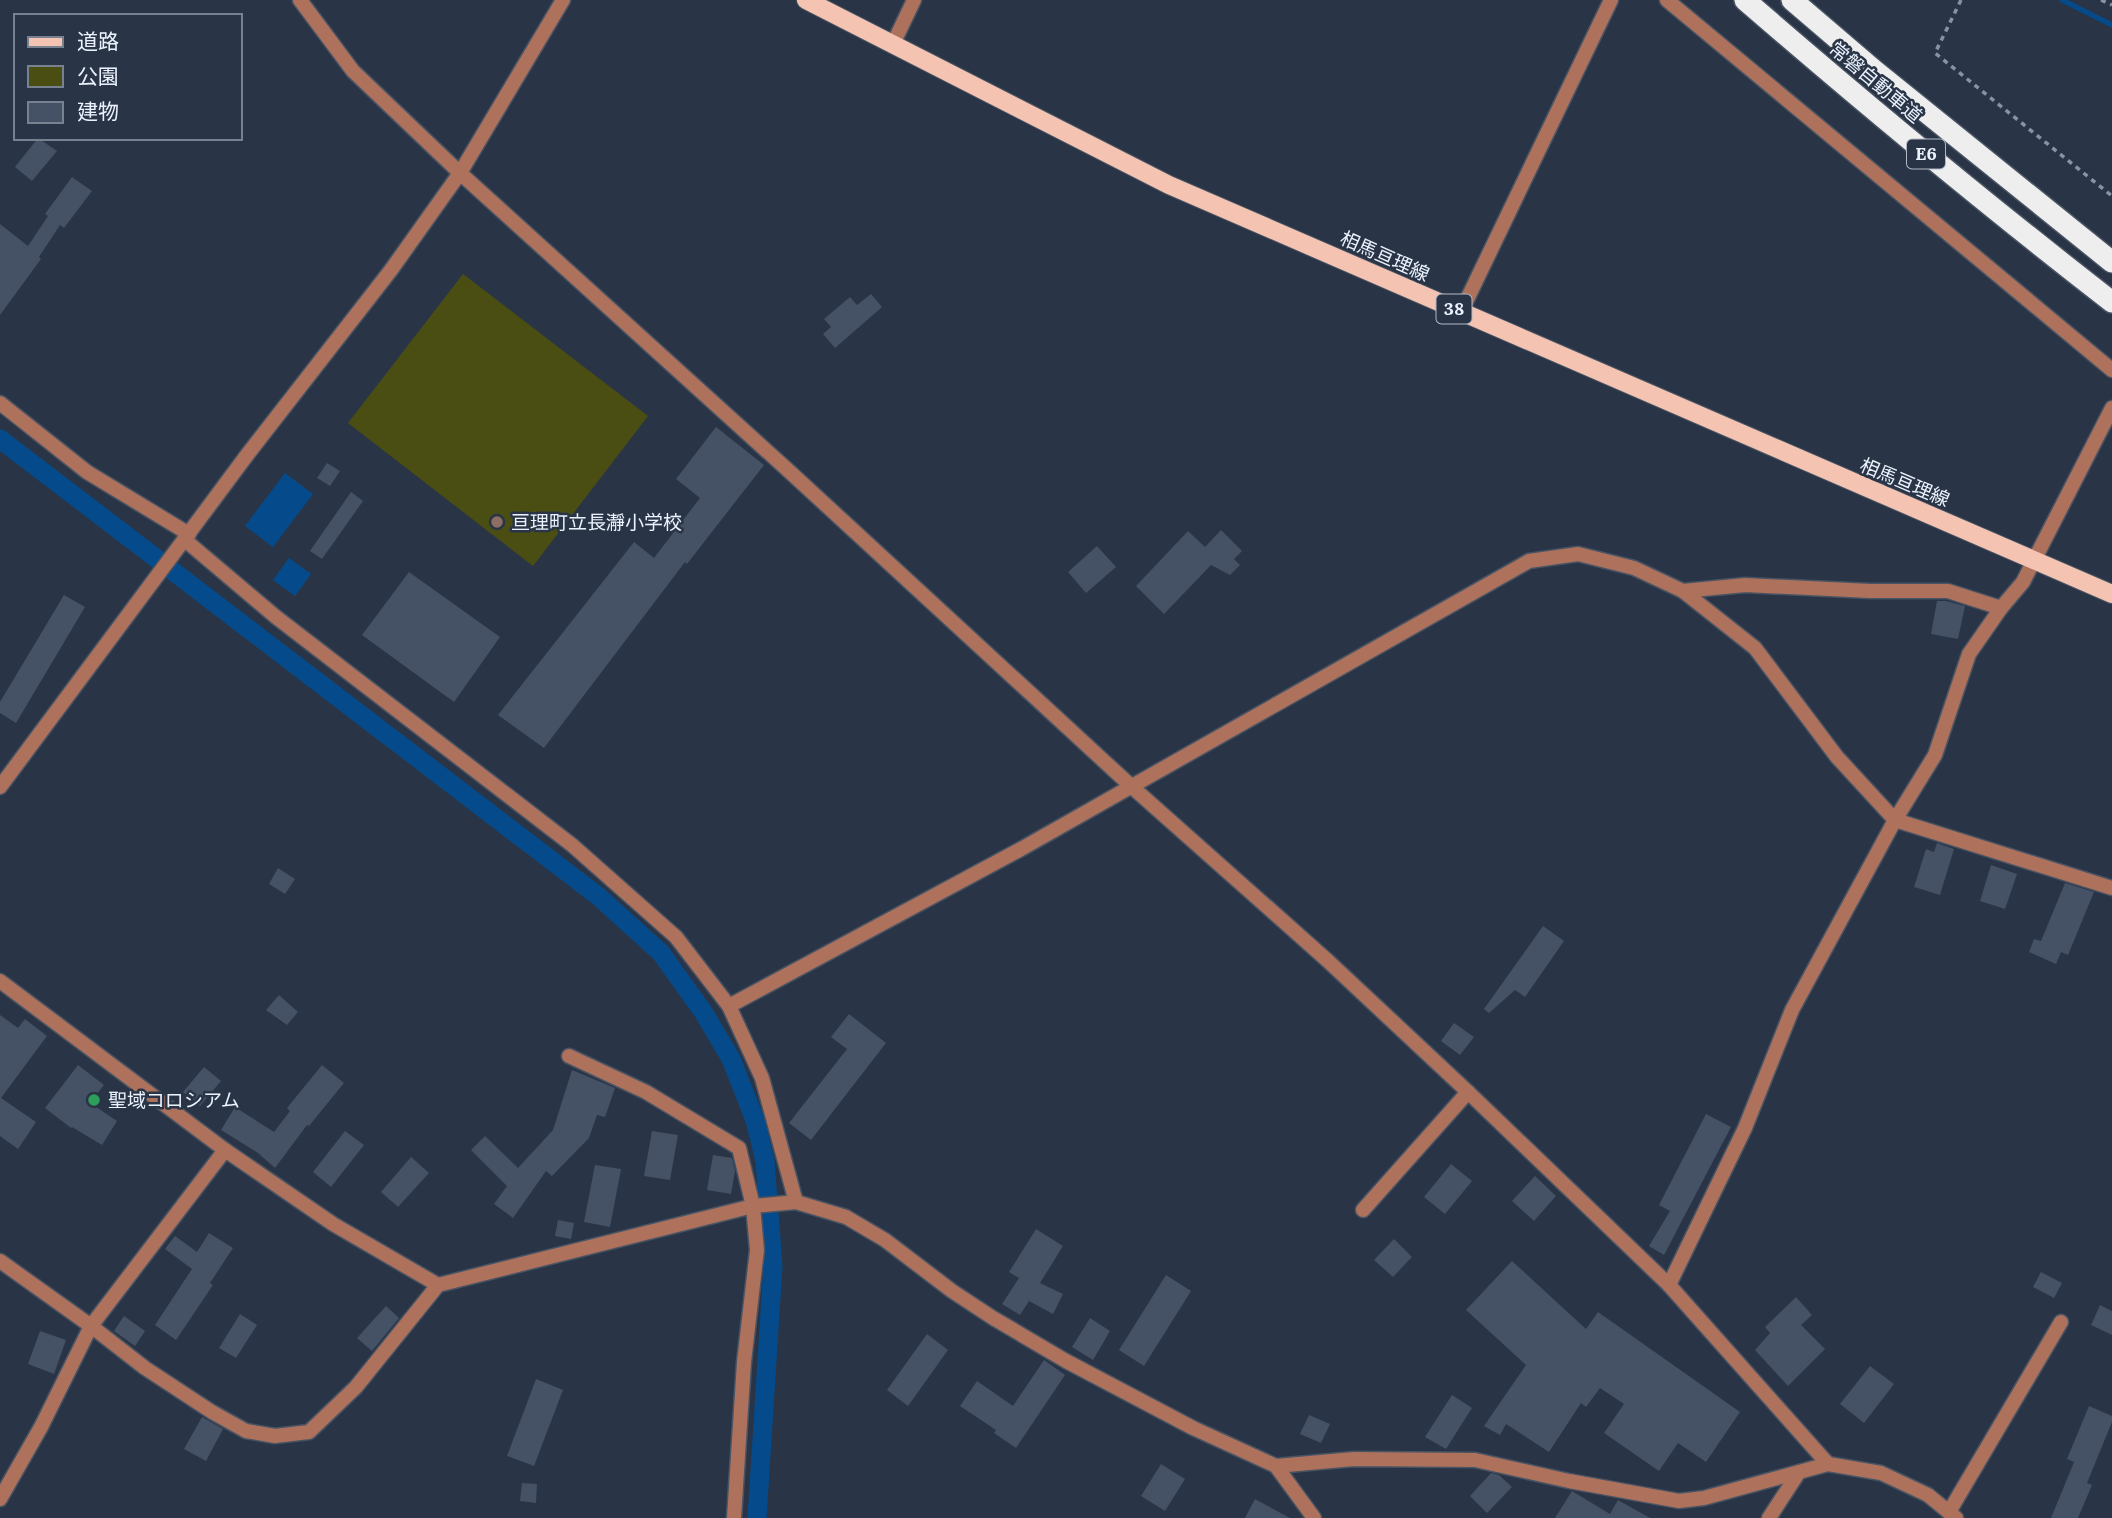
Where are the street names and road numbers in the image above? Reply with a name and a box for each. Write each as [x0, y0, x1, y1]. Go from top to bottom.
street label: 常磐自動車道 [1825, 36, 1927, 128]
road number: E6 [1907, 140, 1945, 168]
street label: 相馬亘理線 [1337, 226, 1433, 286]
road number: 38 [1436, 295, 1472, 324]
street label: 相馬亘理線 [1857, 452, 1953, 512]

